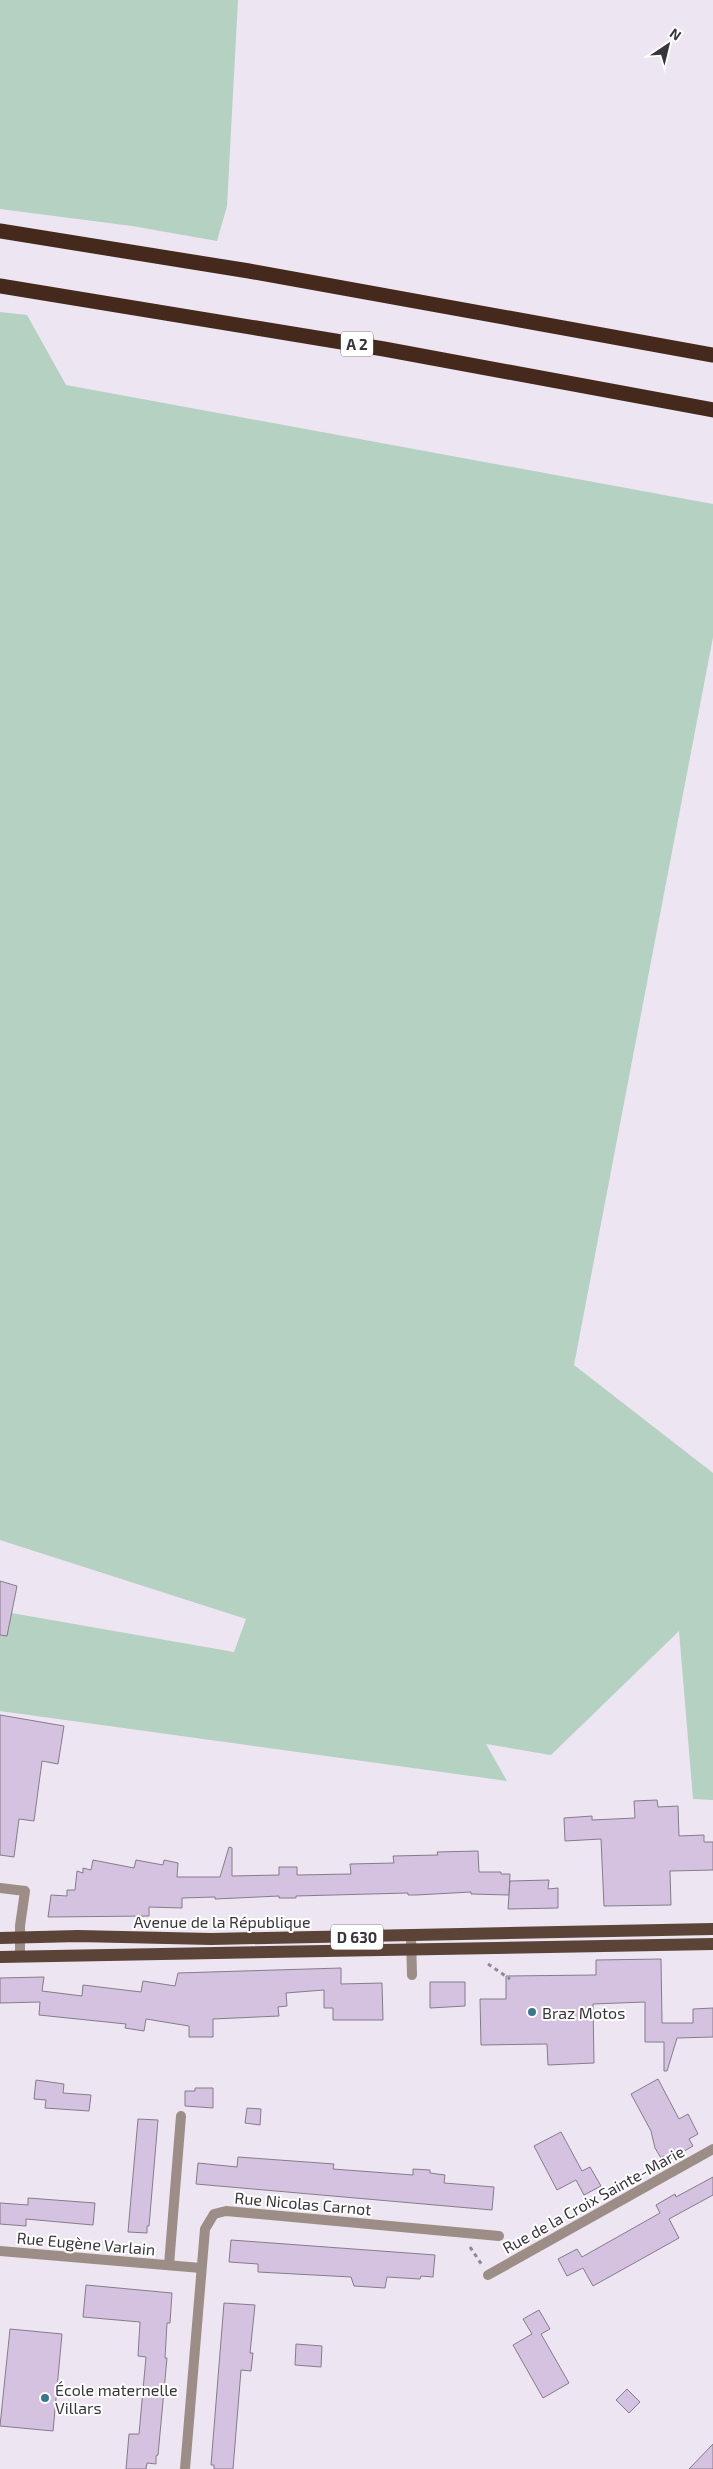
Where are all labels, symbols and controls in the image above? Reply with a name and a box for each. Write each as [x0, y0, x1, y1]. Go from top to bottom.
north arrow [643, 20, 693, 70]
text: N [667, 24, 685, 44]
road number: A 2 [341, 332, 373, 356]
street label: Avenue de la République [133, 1912, 311, 1931]
road number: D 630 [331, 1924, 383, 1950]
place label: Braz Motos [542, 2003, 625, 2022]
marker: Braz Motos [526, 2006, 538, 2018]
street label: Rue de la Croix Sainte-Marie [499, 2141, 687, 2257]
street label: Rue Nicolas Carnot [234, 2188, 372, 2218]
street label: Rue Eugène Varlain [16, 2227, 156, 2259]
place label: École maternelle Villars [55, 2380, 178, 2417]
marker: École maternelle Villars [39, 2392, 51, 2404]

